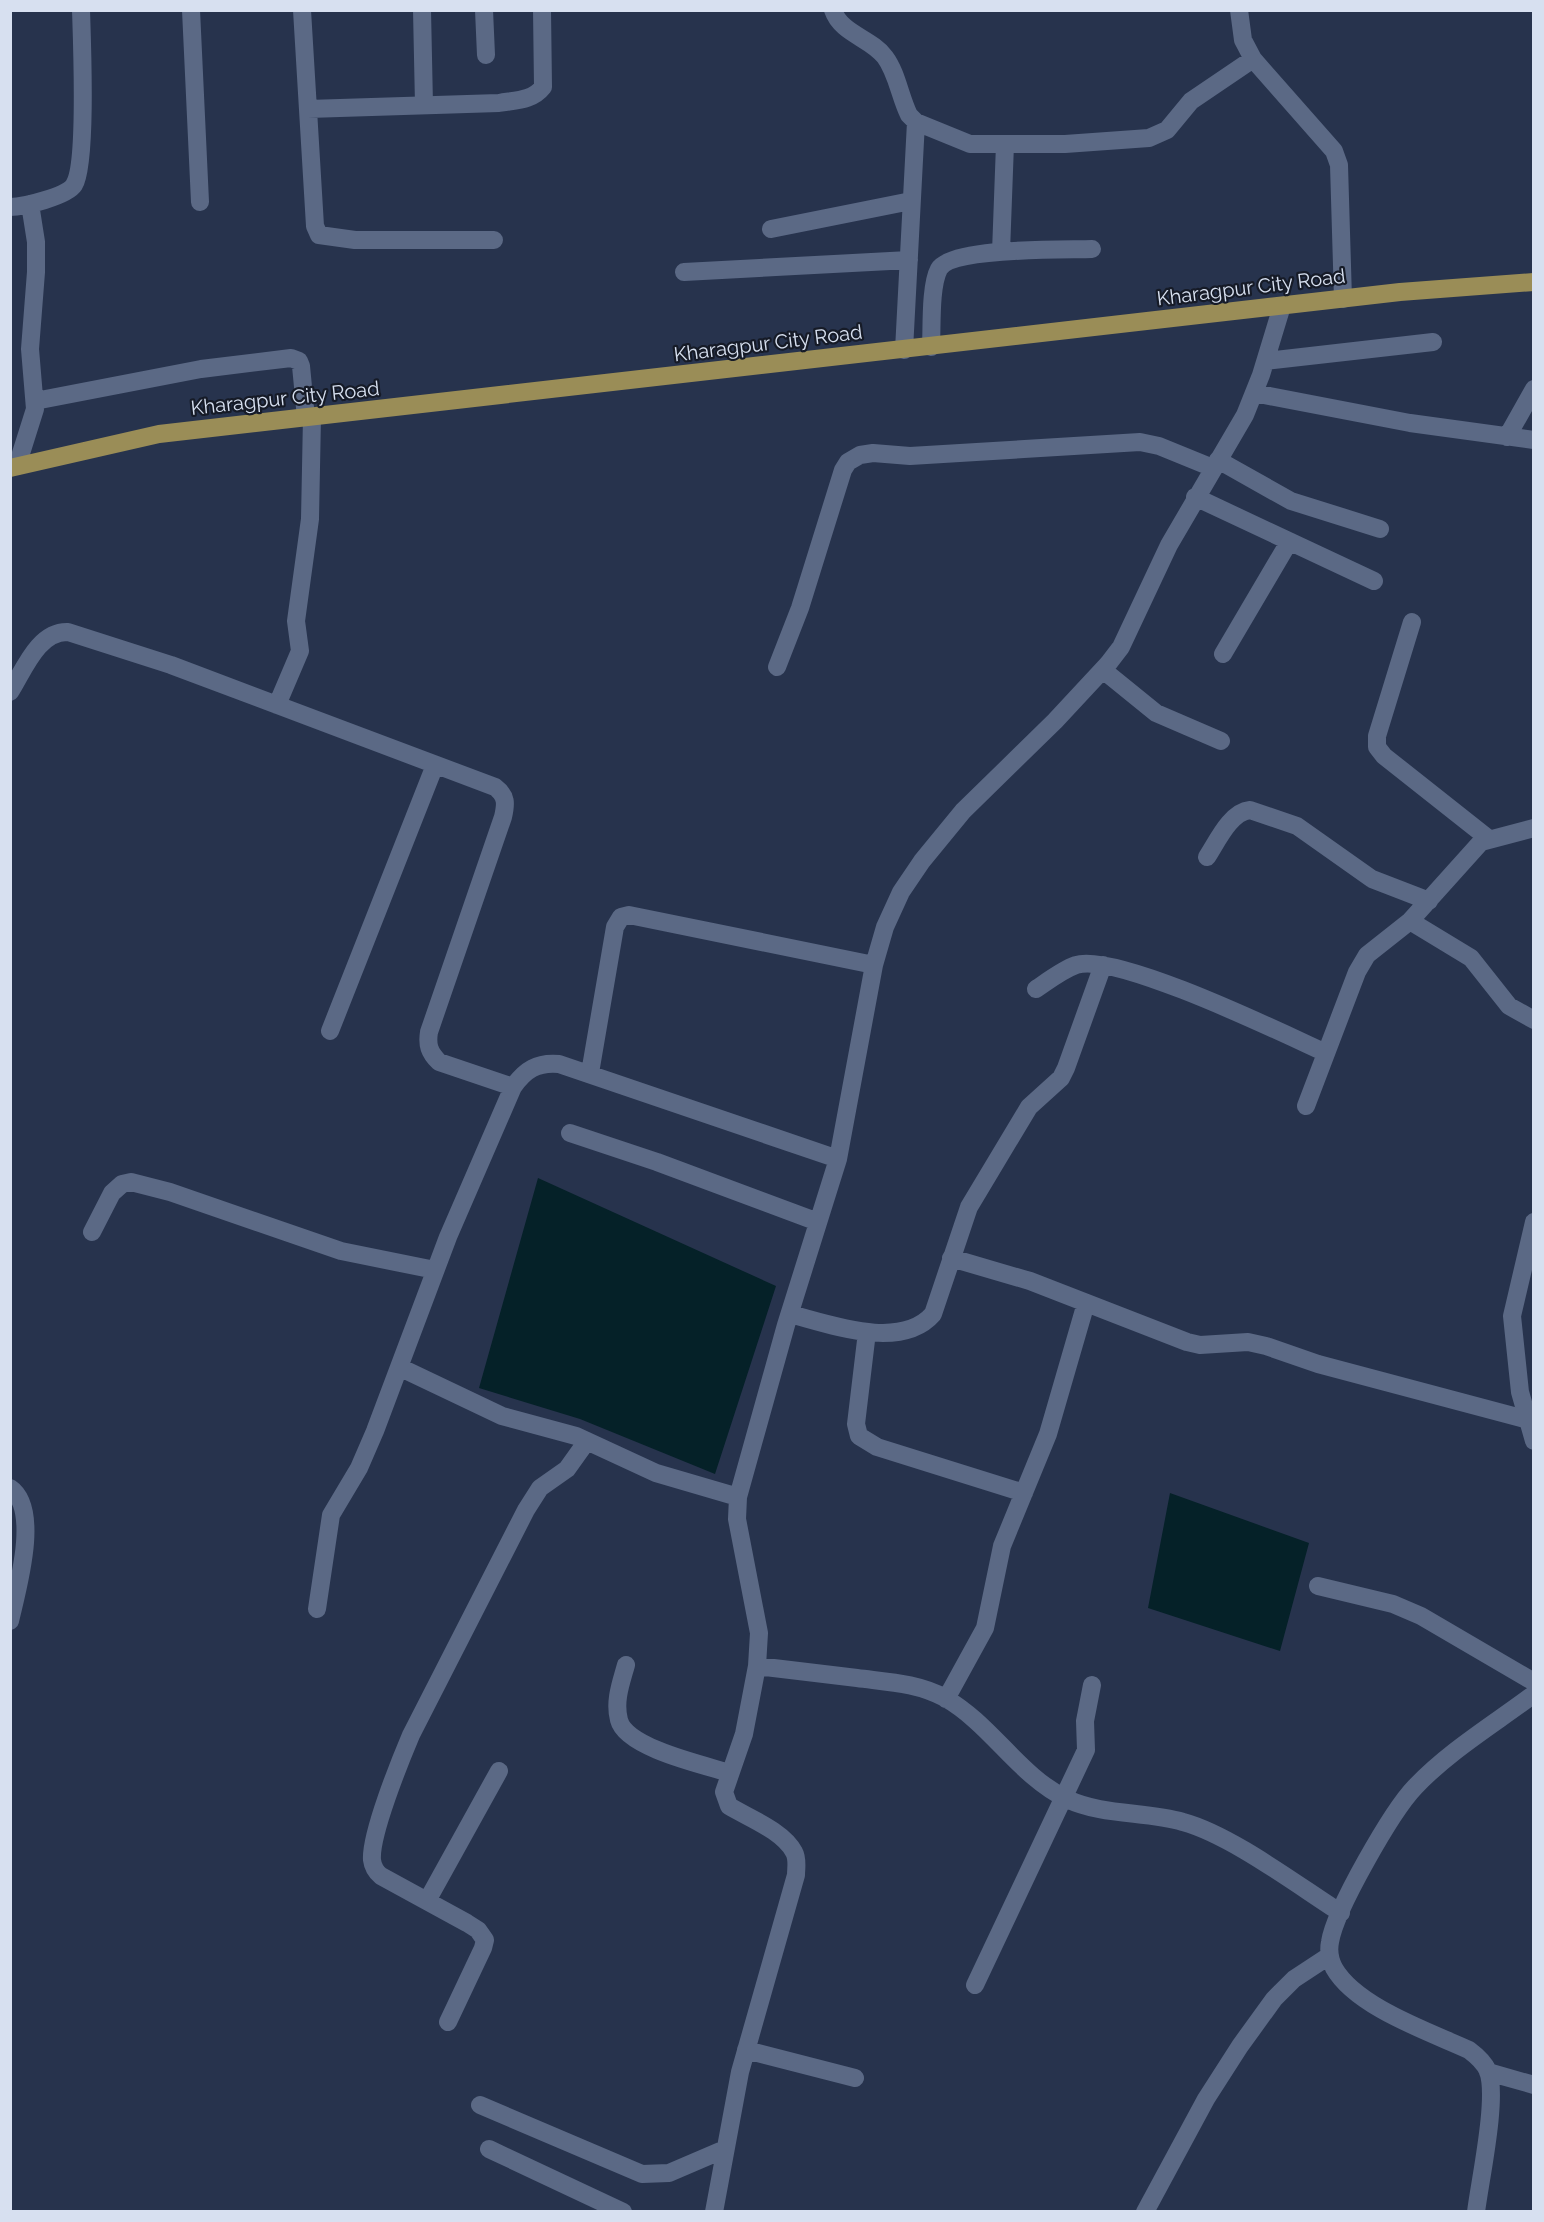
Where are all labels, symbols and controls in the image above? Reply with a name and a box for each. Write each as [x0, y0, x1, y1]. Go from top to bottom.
street label: Kharagpur City Road [1155, 264, 1347, 310]
street label: Kharagpur City Road [672, 320, 864, 366]
street label: Kharagpur City Road [189, 376, 381, 420]

